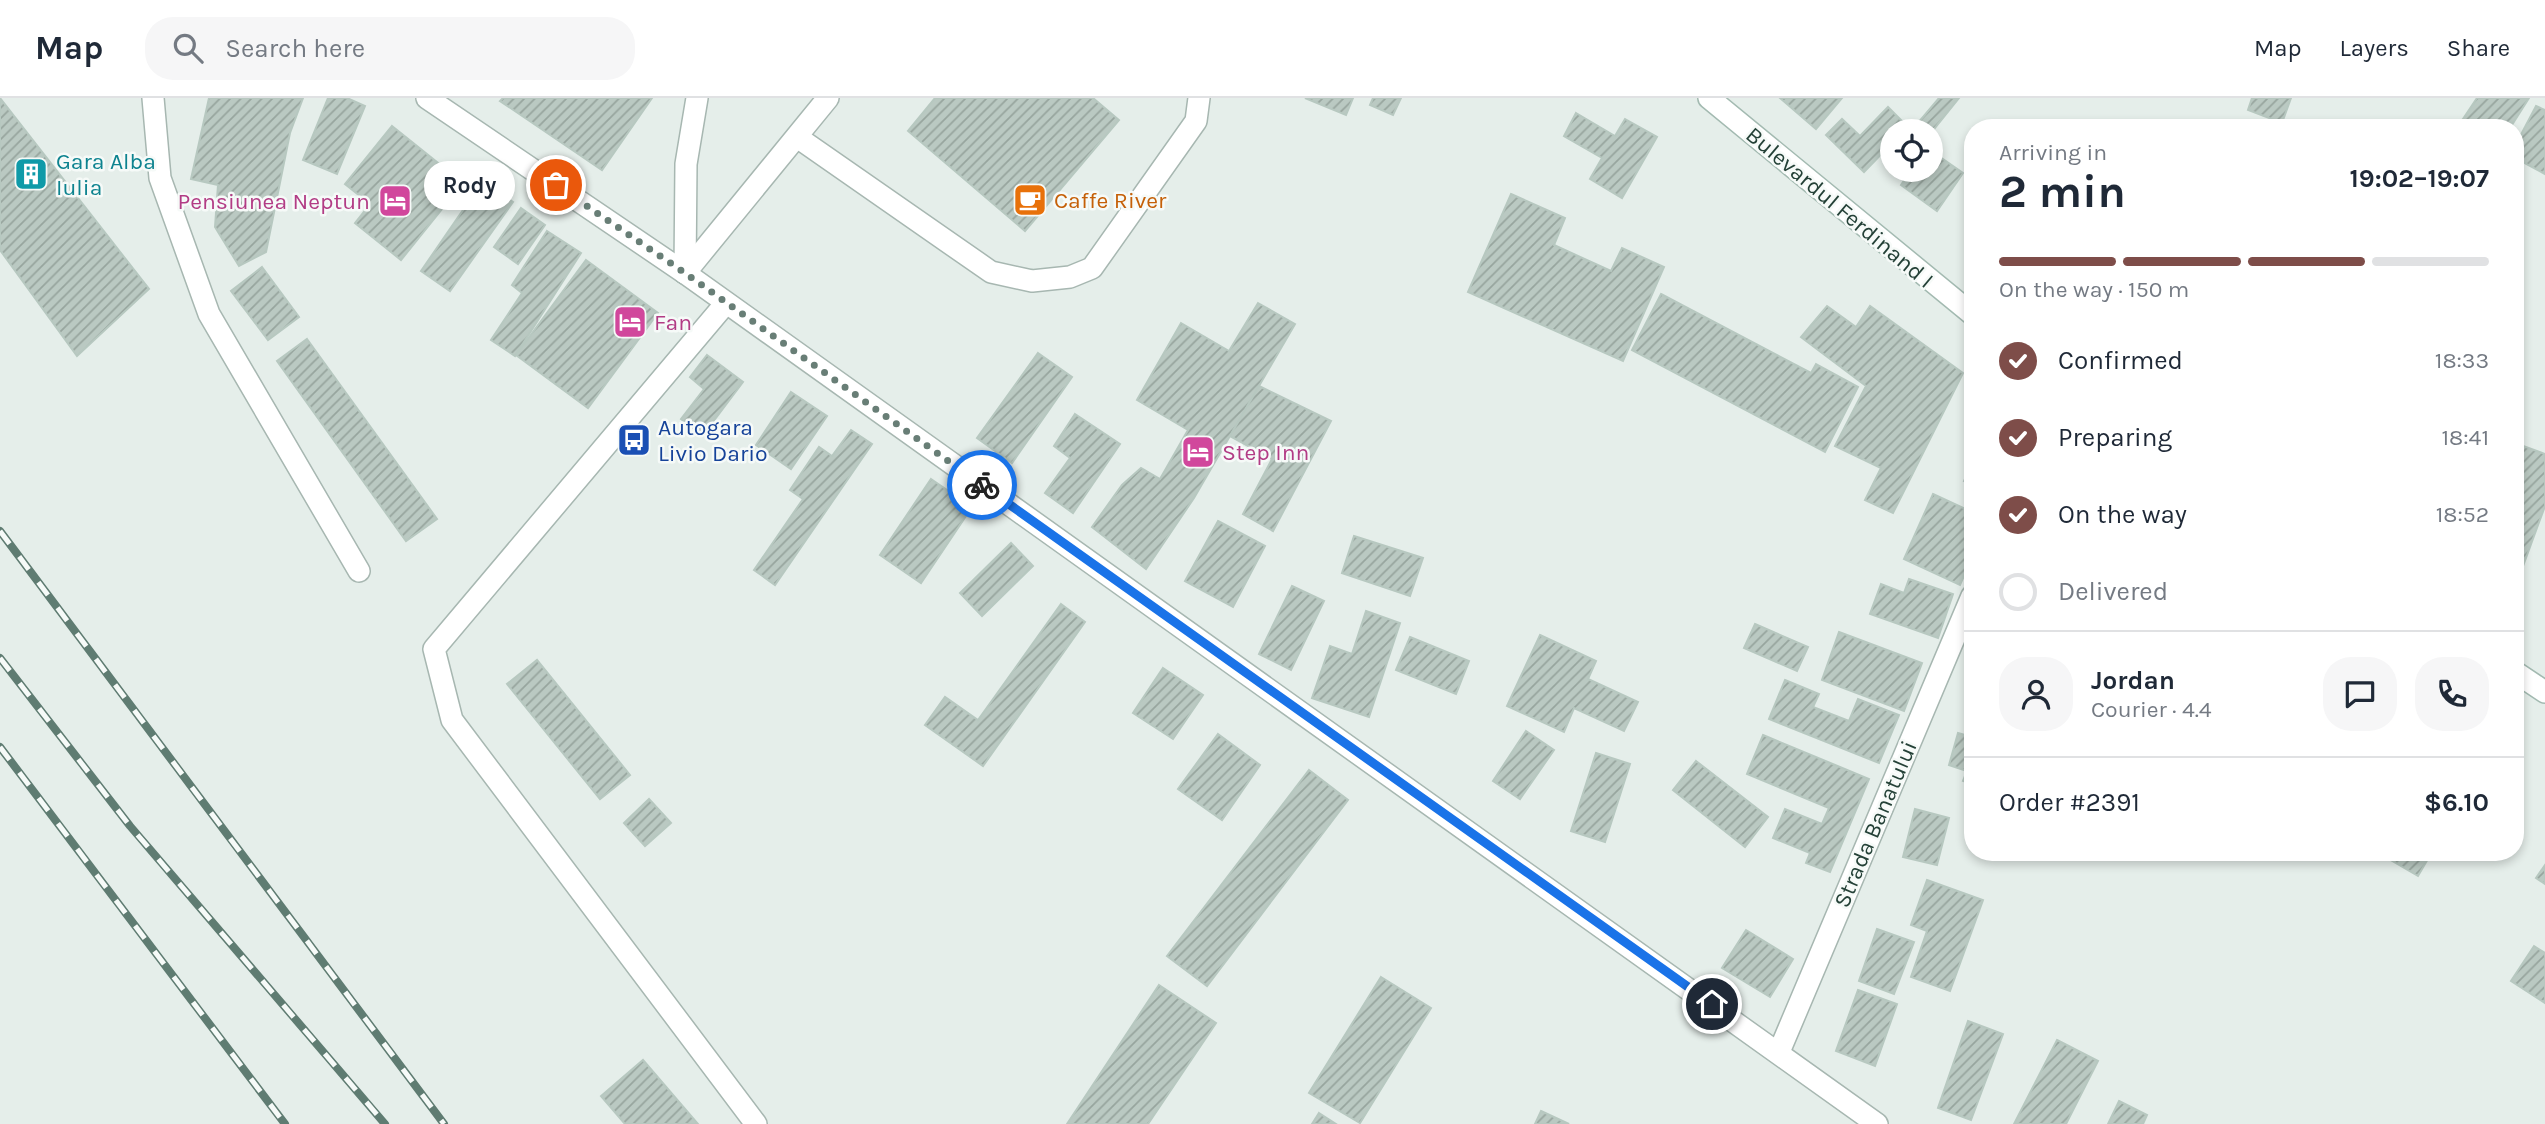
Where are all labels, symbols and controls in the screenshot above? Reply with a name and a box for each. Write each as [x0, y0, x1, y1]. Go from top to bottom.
search box [145, 17, 635, 80]
text: Map [35, 29, 103, 67]
icon: search [169, 29, 207, 67]
text: Search here [225, 33, 365, 64]
text: Map [2254, 34, 2302, 62]
text: Layers [2340, 34, 2409, 62]
text: Share [2447, 34, 2510, 62]
map controls [1880, 119, 1943, 182]
button: locate [1880, 119, 1943, 182]
street label: Bulevardul Ferdinand I [1740, 121, 1939, 294]
text: Arriving in [1999, 139, 2107, 166]
place label: Gara Alba Iulia [56, 148, 156, 201]
building icon: Gara Alba Iulia [12, 155, 50, 193]
pin [526, 155, 586, 215]
callout: Rody [423, 160, 514, 210]
text: 19:02–19:07 [2350, 163, 2489, 194]
text: 2 min [1999, 165, 2126, 219]
icon: bag [537, 166, 575, 204]
text: Rody [443, 172, 496, 199]
cafe icon: Caffe River [1011, 181, 1049, 219]
hotel icon: Pensiunea Neptun [376, 182, 414, 220]
place label: Caffe River [1054, 187, 1167, 214]
place label: Pensiunea Neptun [177, 188, 370, 215]
text: On the way · 150 m [1999, 276, 2189, 303]
hotel icon: Fan [611, 303, 649, 341]
place label: Fan [654, 309, 692, 336]
icon: check [1999, 342, 2037, 380]
text: Confirmed [2058, 345, 2183, 376]
text: 18:33 [2435, 347, 2489, 374]
place label: Autogara Livio Dario [658, 414, 768, 467]
icon: check [1999, 419, 2037, 457]
bus stop icon: Autogara Livio Dario [615, 421, 653, 459]
text: Preparing [2058, 422, 2172, 453]
text: 18:41 [2442, 424, 2489, 451]
hotel icon: Step Inn [1179, 433, 1217, 471]
place label: Step Inn [1222, 439, 1309, 466]
courier [947, 450, 1017, 520]
icon: bike [963, 466, 1001, 504]
icon: check [1999, 496, 2037, 534]
text: On the way [2058, 499, 2187, 530]
text: 18:52 [2436, 501, 2489, 528]
text: Delivered [2058, 576, 2168, 607]
button: person [1999, 657, 2073, 731]
button: chat [2323, 657, 2397, 731]
button: phone [2415, 657, 2489, 731]
text: Jordan [2091, 665, 2175, 696]
text: Courier · 4.4 [2091, 696, 2212, 723]
street label: Strada Banatului [1828, 737, 1923, 912]
text: Order #2391 [1999, 787, 2140, 818]
text: $6.10 [2424, 787, 2489, 818]
pin [1682, 974, 1742, 1034]
icon: home [1693, 985, 1731, 1023]

